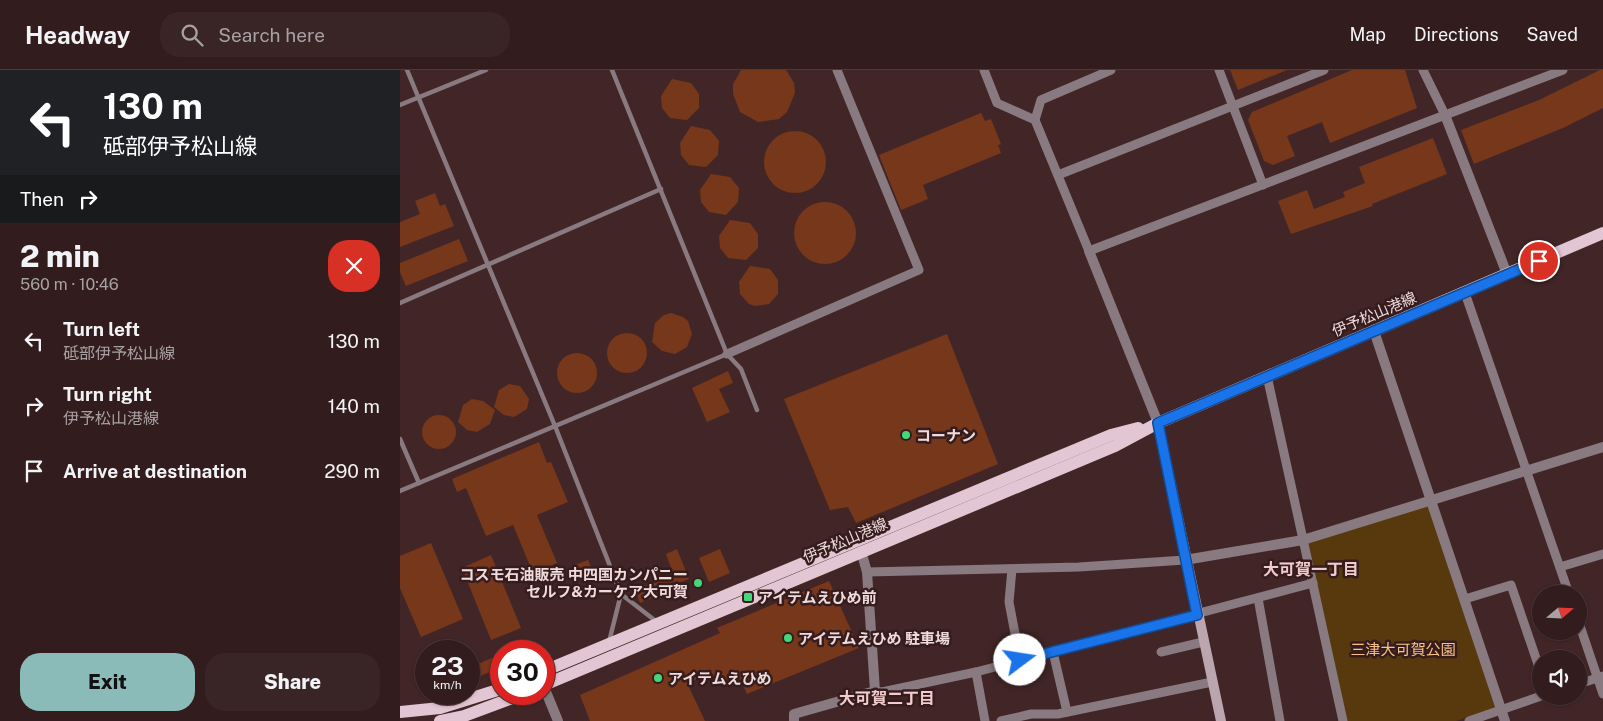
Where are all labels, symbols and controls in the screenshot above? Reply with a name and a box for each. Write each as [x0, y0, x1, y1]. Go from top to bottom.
search box [160, 12, 510, 57]
text: Headway [25, 21, 130, 49]
icon: search [178, 21, 206, 49]
text: Search here [218, 24, 325, 46]
text: Map [1349, 24, 1386, 45]
text: Directions [1414, 24, 1499, 45]
text: Saved [1527, 24, 1578, 45]
text: 130 m [103, 86, 203, 127]
icon: left [20, 90, 85, 155]
text: 砥部伊予松山線 [103, 133, 257, 159]
icon: right [74, 185, 102, 213]
text: Then [20, 188, 64, 210]
text: 2 min [20, 238, 100, 274]
button: close [328, 240, 380, 292]
pin [1518, 240, 1560, 282]
icon: arrive [1525, 247, 1553, 275]
text: 560 m · 10:46 [20, 275, 119, 294]
street label: 伊予松山港線 [1329, 289, 1419, 339]
text: Turn left [63, 318, 140, 340]
icon: left [20, 327, 48, 355]
text: 130 m [328, 330, 380, 352]
text: 砥部伊予松山線 [63, 344, 175, 363]
text: Turn right [63, 383, 152, 405]
icon: right [20, 392, 48, 420]
text: 140 m [328, 395, 380, 417]
text: 伊予松山港線 [63, 409, 159, 428]
place label: コーナン [916, 427, 976, 444]
marker: コーナン [900, 429, 912, 441]
icon: arrive [20, 457, 48, 485]
text: Arrive at destination [63, 460, 247, 482]
text: 290 m [324, 460, 380, 482]
street label: 伊予松山港線 [800, 515, 890, 565]
district label: 大可賀一丁目 [1263, 560, 1359, 579]
place label: コスモ石油販売 中四国カンパニー セルフ&カーケア大可賀 [460, 566, 688, 600]
marker: コスモ石油販売 中四国カンパニー セルフ&カーケア大可賀 [692, 577, 704, 589]
north arrow [1532, 585, 1588, 640]
map controls [1532, 585, 1587, 705]
place label: アイテムえひめ前 [758, 589, 877, 606]
marker: アイテムえひめ前 [742, 591, 754, 603]
place label: アイテムえひめ 駐車場 [798, 630, 950, 647]
marker: アイテムえひめ 駐車場 [782, 632, 794, 644]
position arrow [993, 633, 1045, 685]
speed limit sign: 30 [490, 640, 555, 705]
park label: 三津大可賀公園 [1350, 641, 1456, 658]
button: sound [1532, 650, 1587, 705]
text: 23 [431, 651, 464, 681]
button: Exit [20, 653, 195, 711]
button: Share [205, 653, 380, 711]
place label: アイテムえひめ [668, 670, 772, 687]
marker: アイテムえひめ [652, 672, 664, 684]
text: km/h [433, 678, 462, 692]
district label: 大可賀二丁目 [839, 689, 935, 708]

